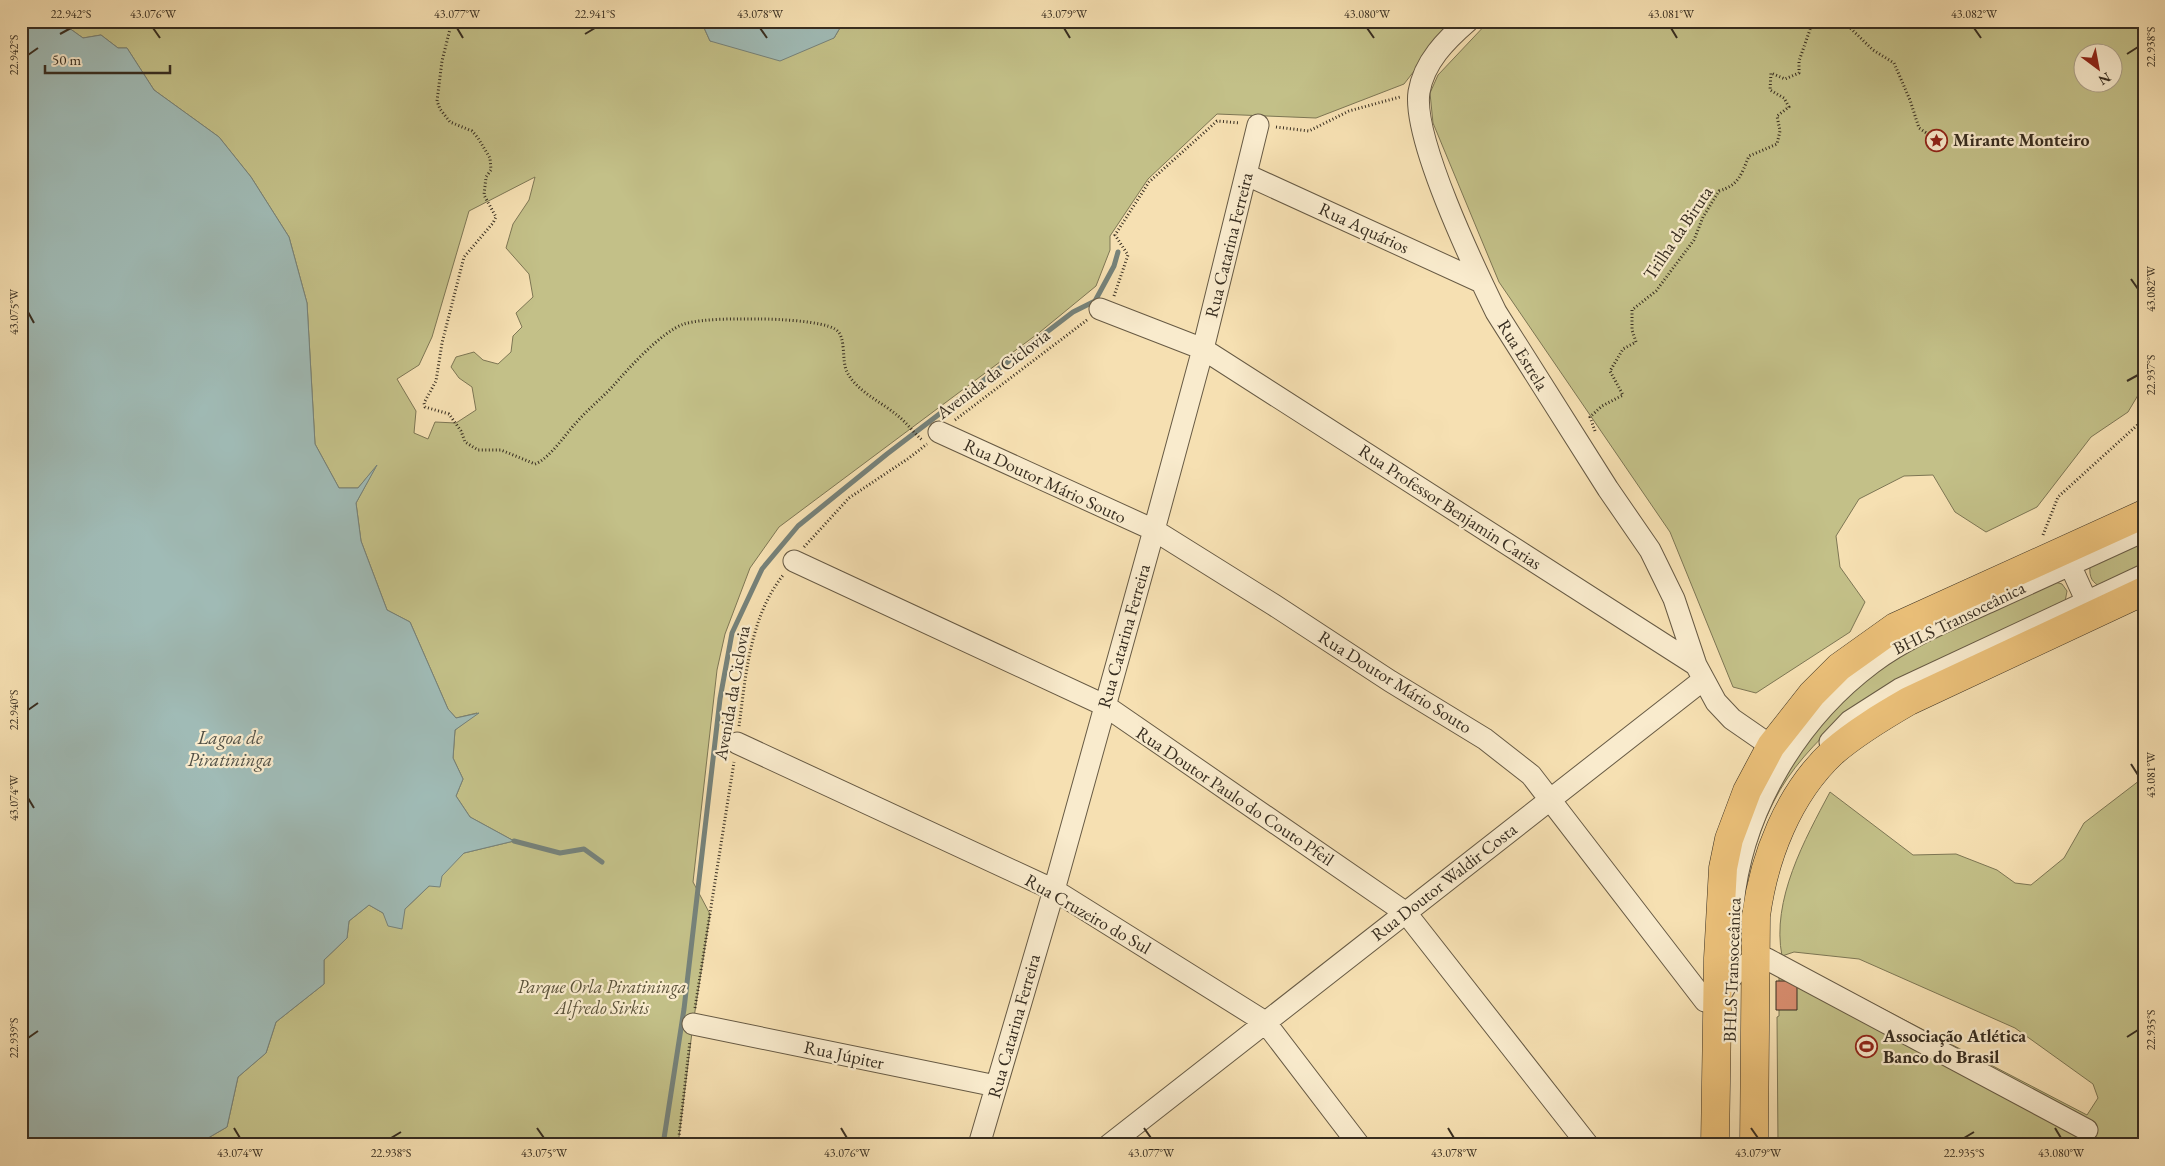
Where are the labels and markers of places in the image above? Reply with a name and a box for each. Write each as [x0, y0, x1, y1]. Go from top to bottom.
place icon: Mirante Monteiro [1925, 128, 1949, 152]
place label: Mirante Monteiro [1953, 128, 2090, 151]
place label: Associação Atlética Banco do Brasil [1882, 1024, 2026, 1068]
sports icon: Associação Atlética Banco do Brasil [1855, 1034, 1879, 1058]

